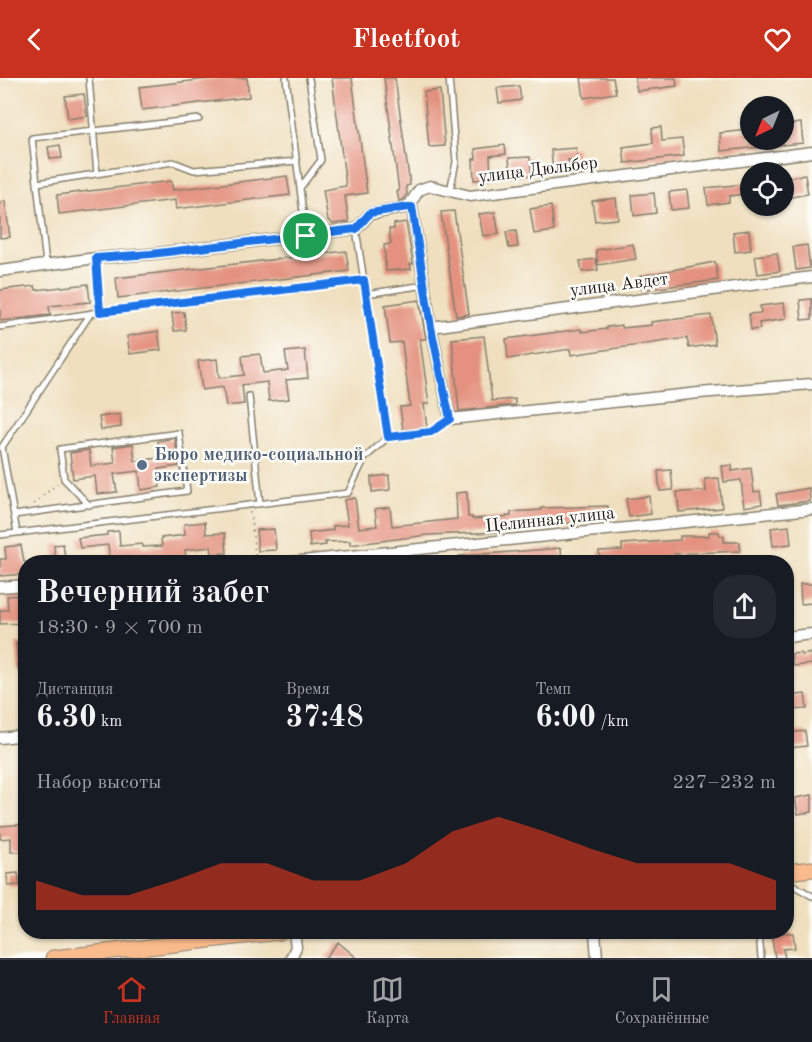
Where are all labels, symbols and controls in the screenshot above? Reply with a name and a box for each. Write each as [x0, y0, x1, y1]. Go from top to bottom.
icon: back [18, 23, 51, 56]
icon: heart [761, 23, 794, 56]
text: Fleetfoot [352, 26, 460, 53]
north arrow [740, 96, 794, 150]
map controls [740, 96, 794, 216]
street label: улица Дюльбер [477, 154, 599, 186]
button: locate [740, 162, 794, 216]
pin [280, 210, 331, 261]
icon: arrive [289, 219, 322, 252]
street label: улица Авдет [569, 270, 669, 300]
place label: Бюро медико-социальной экспертизы [154, 446, 363, 485]
marker: Бюро медико-социальной экспертизы [135, 458, 149, 472]
street label: Целинная улица [484, 504, 616, 536]
button: share [713, 575, 776, 638]
text: Вечерний забег [36, 577, 269, 610]
text: 18:30 · 9 × 700 m [36, 618, 203, 638]
text: Дистанция [36, 682, 113, 698]
text: Время [286, 682, 330, 698]
text: Темп [535, 682, 571, 698]
text: 6.30 [36, 703, 97, 733]
text: 37:48 [286, 703, 364, 733]
text: 6:00 [535, 703, 596, 733]
text: km [97, 714, 122, 730]
text: /km [596, 714, 629, 730]
text: Набор высоты [36, 773, 162, 793]
text: 227–232 m [673, 773, 776, 793]
tab: Главная [103, 973, 160, 1029]
tab: Карта [366, 973, 409, 1029]
tab: Сохранённые [615, 973, 709, 1029]

